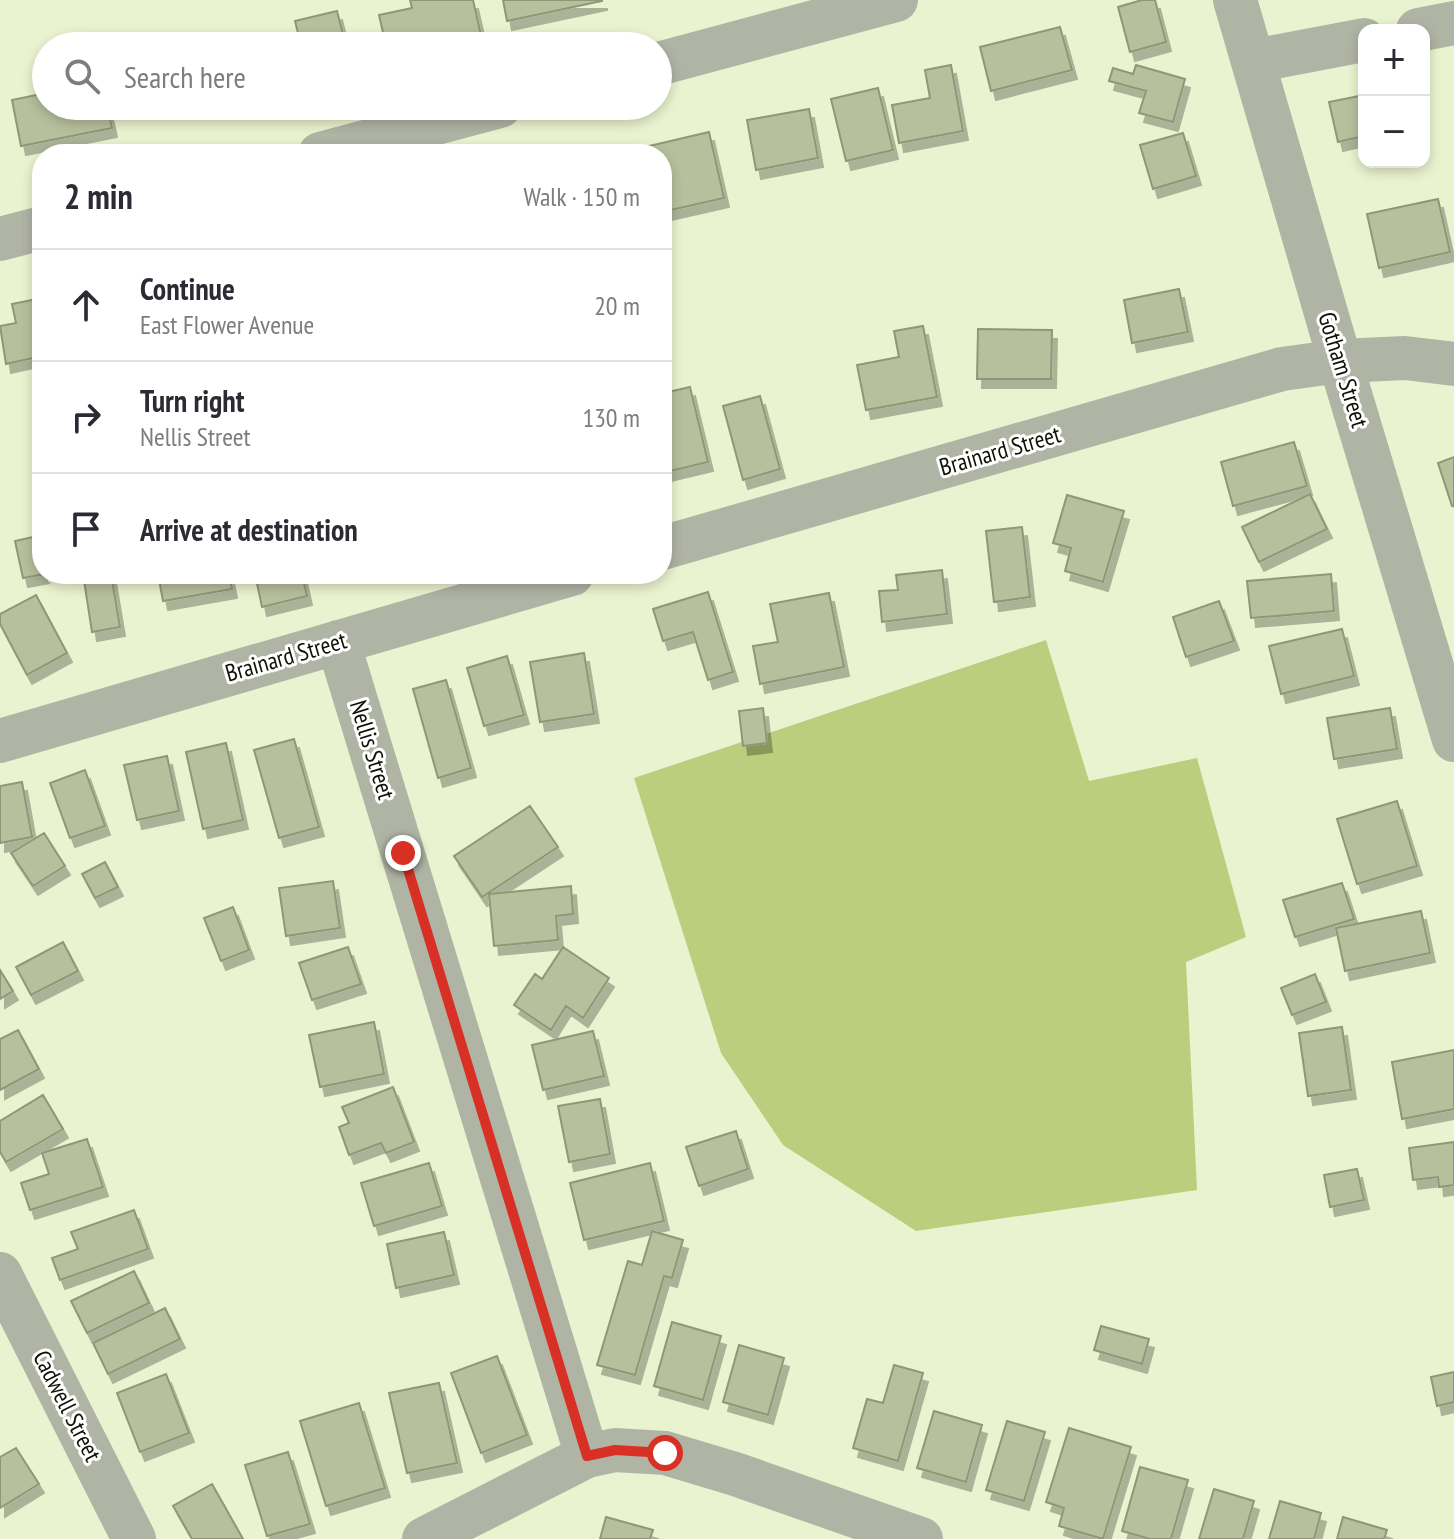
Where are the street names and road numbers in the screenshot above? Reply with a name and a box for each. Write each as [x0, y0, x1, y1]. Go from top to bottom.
street label: Gotham Street [1311, 308, 1376, 432]
street label: Brainard Street [936, 418, 1064, 483]
street label: Brainard Street [222, 624, 350, 689]
street label: Nellis Street [343, 696, 402, 804]
street label: Cadwell Street [26, 1345, 109, 1467]

